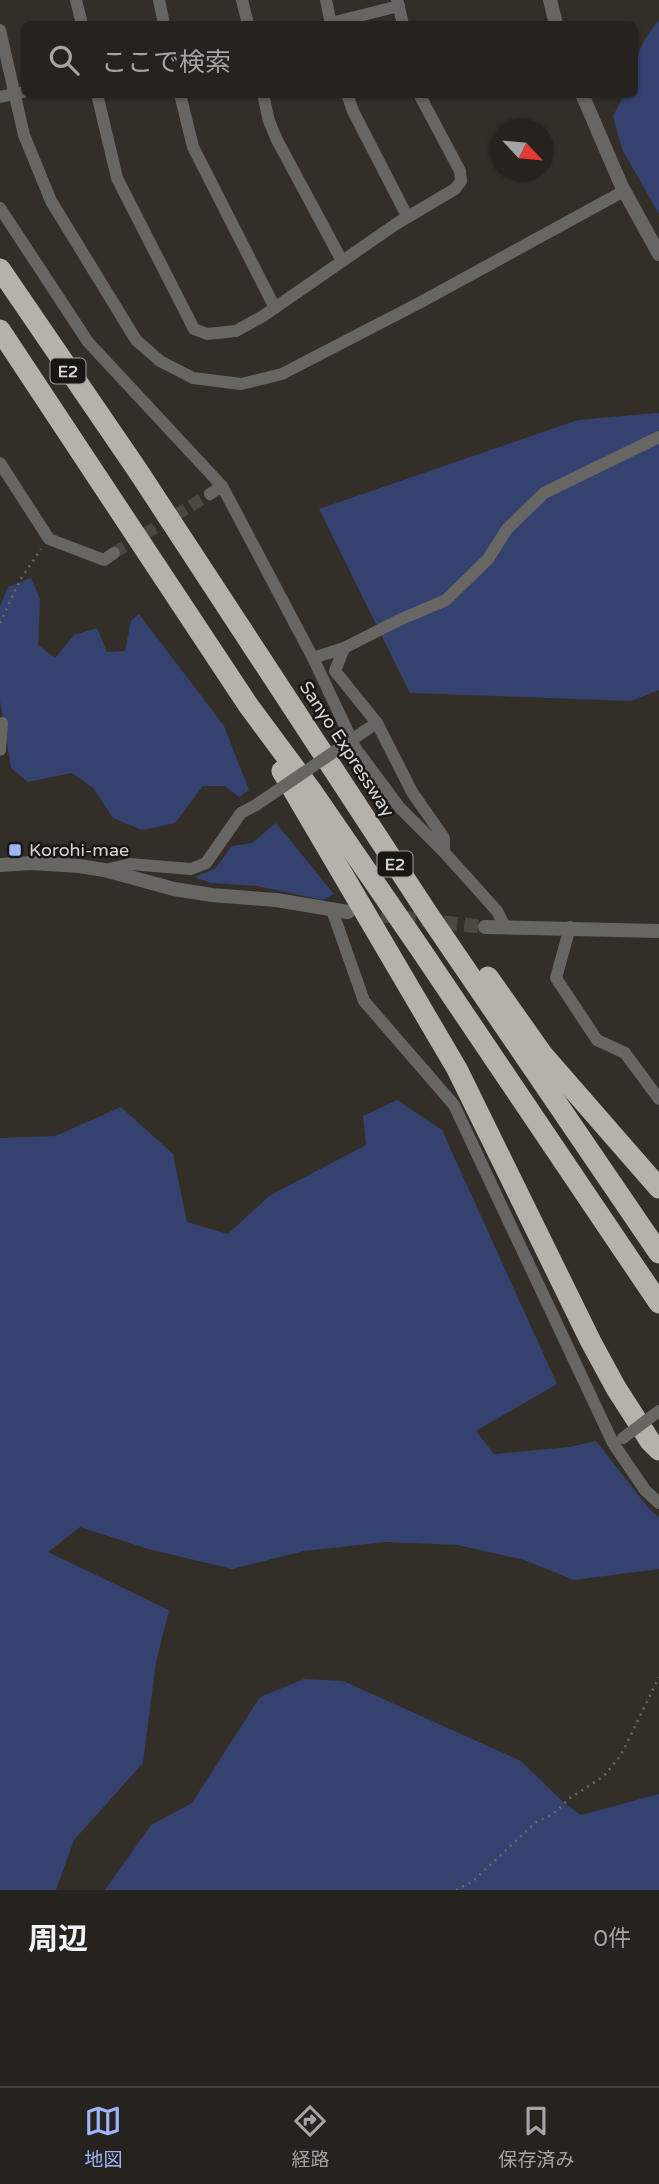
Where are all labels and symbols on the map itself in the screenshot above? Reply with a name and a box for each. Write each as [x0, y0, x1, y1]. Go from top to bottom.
north arrow [491, 119, 554, 182]
road number: E2 [50, 358, 86, 384]
street label: Sanyo Expressway [295, 677, 399, 821]
place label: Korohi-mae [29, 839, 129, 861]
marker: Korohi-mae [7, 842, 23, 858]
road number: E2 [378, 852, 412, 876]

